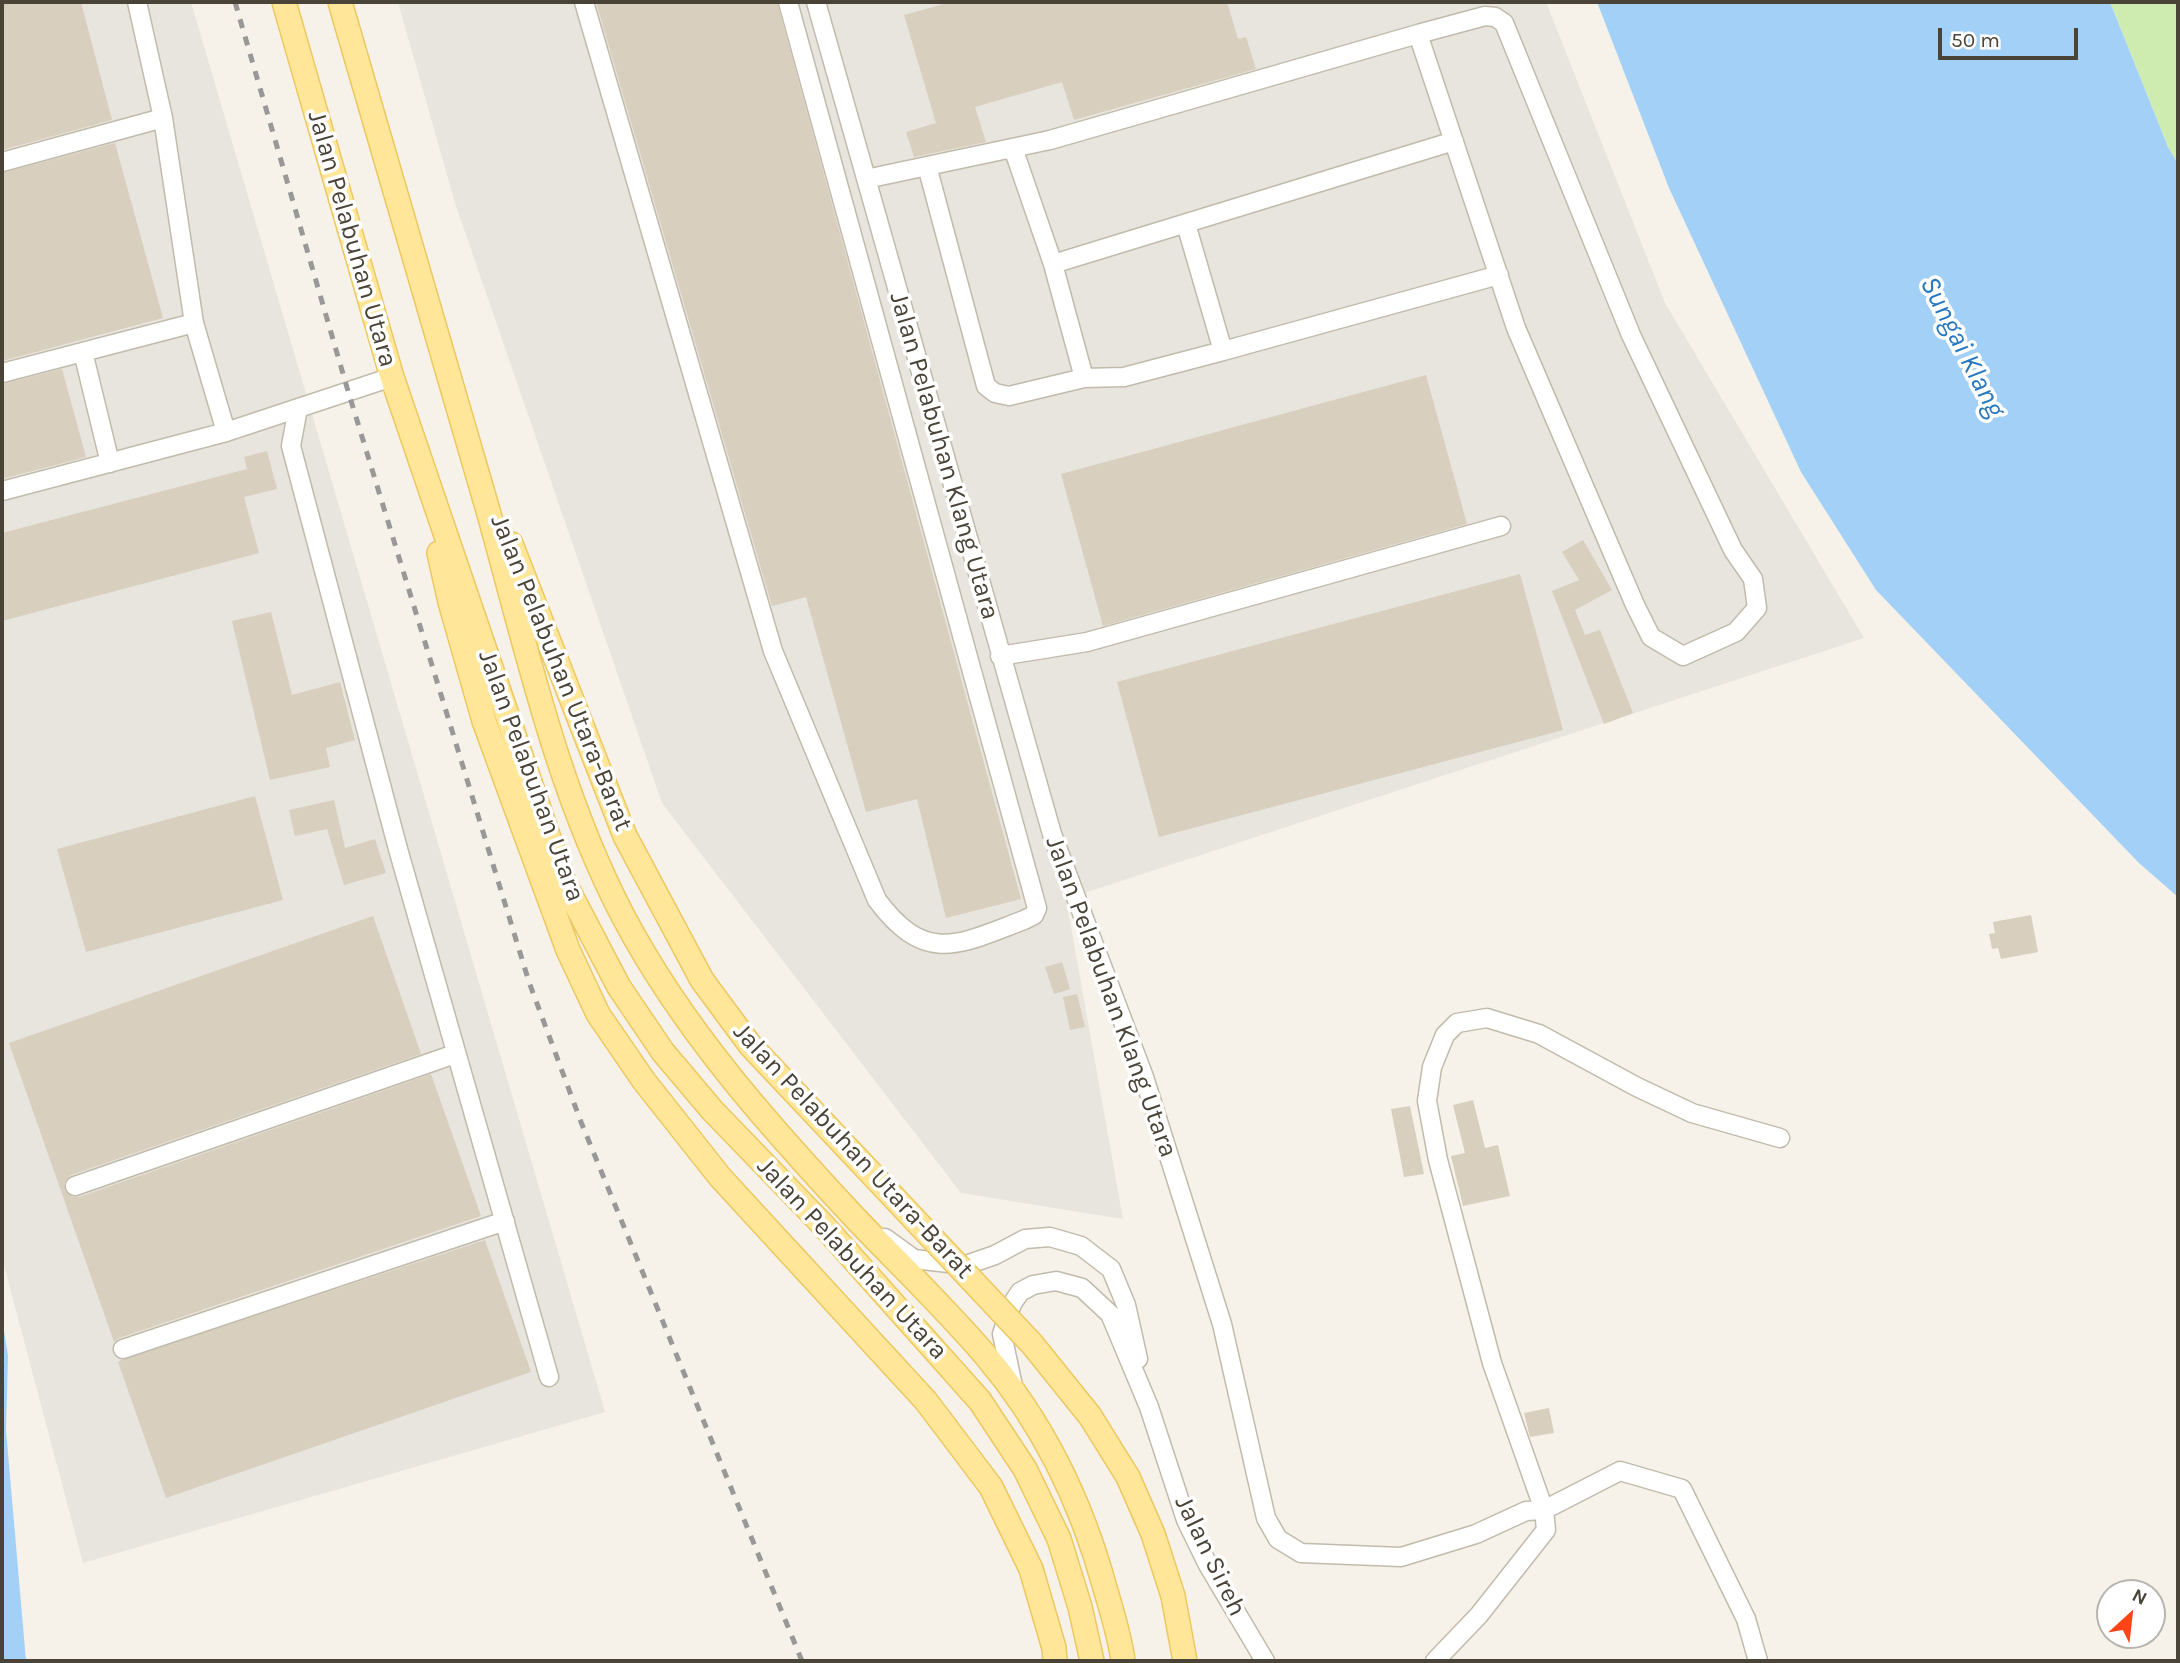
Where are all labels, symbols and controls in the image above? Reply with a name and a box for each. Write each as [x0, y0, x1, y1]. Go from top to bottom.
scale bar [1942, 14, 2082, 58]
text: 50 m [1951, 28, 2000, 52]
street label: Jalan Pelabuhan Utara [300, 107, 404, 371]
water label: Sungai Klang [1912, 271, 2012, 423]
street label: Jalan Pelabuhan Klang Utara [882, 289, 1006, 623]
street label: Jalan Pelabuhan Utara-Barat [483, 510, 639, 836]
street label: Jalan Pelabuhan Utara [471, 646, 591, 906]
street label: Jalan Pelabuhan Klang Utara [1038, 832, 1184, 1162]
street label: Jalan Pelabuhan Utara-Barat [726, 1017, 980, 1285]
street label: Jalan Pelabuhan Utara [750, 1151, 954, 1367]
street label: Jalan Sireh [1167, 1491, 1253, 1621]
north arrow [2096, 1579, 2166, 1649]
text: N [2129, 1584, 2151, 1610]

